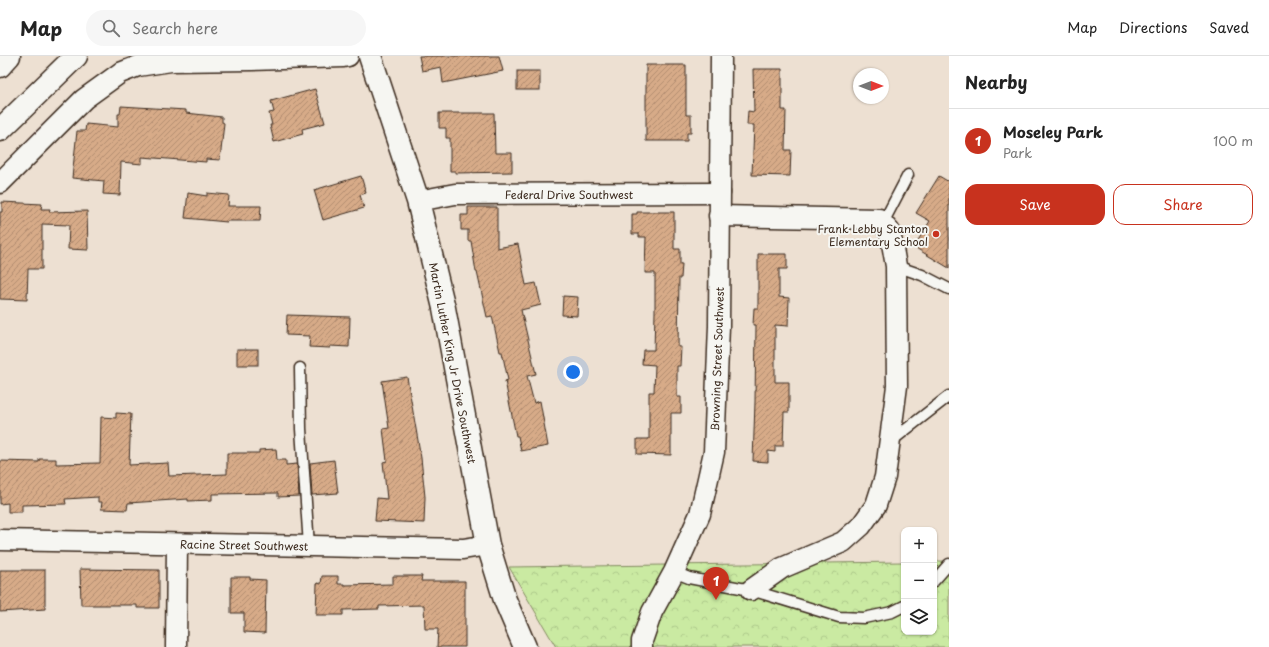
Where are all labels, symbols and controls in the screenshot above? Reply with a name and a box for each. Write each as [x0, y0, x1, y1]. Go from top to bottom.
search box [86, 10, 366, 46]
text: Map [20, 14, 62, 42]
text: Search here [132, 16, 218, 39]
icon: search [100, 17, 122, 39]
text: Map [1067, 17, 1097, 38]
text: Directions [1119, 17, 1187, 38]
text: Saved [1209, 17, 1249, 38]
north arrow [853, 68, 889, 104]
text: Nearby [965, 69, 1027, 95]
text: Moseley Park [1003, 120, 1103, 143]
text: 1 [975, 131, 981, 150]
text: 100 m [1213, 131, 1253, 150]
text: Park [1003, 143, 1032, 162]
button: Save [965, 184, 1105, 225]
button: Share [1113, 184, 1253, 225]
street label: Federal Drive Southwest [505, 186, 634, 203]
place label: Frank Lebby Stanton Elementary School [817, 220, 928, 250]
marker: Frank Lebby Stanton Elementary School [931, 229, 941, 239]
street label: Martin Luther King Jr Drive Southwest [425, 261, 481, 466]
street label: Browning Street Southwest [706, 286, 728, 431]
your location [563, 362, 583, 382]
map controls [901, 527, 937, 635]
button: + [901, 527, 937, 563]
street label: Racine Street Southwest [180, 535, 309, 555]
button: − [901, 563, 937, 599]
pin: 1 [703, 567, 729, 600]
button: layers [901, 599, 937, 635]

